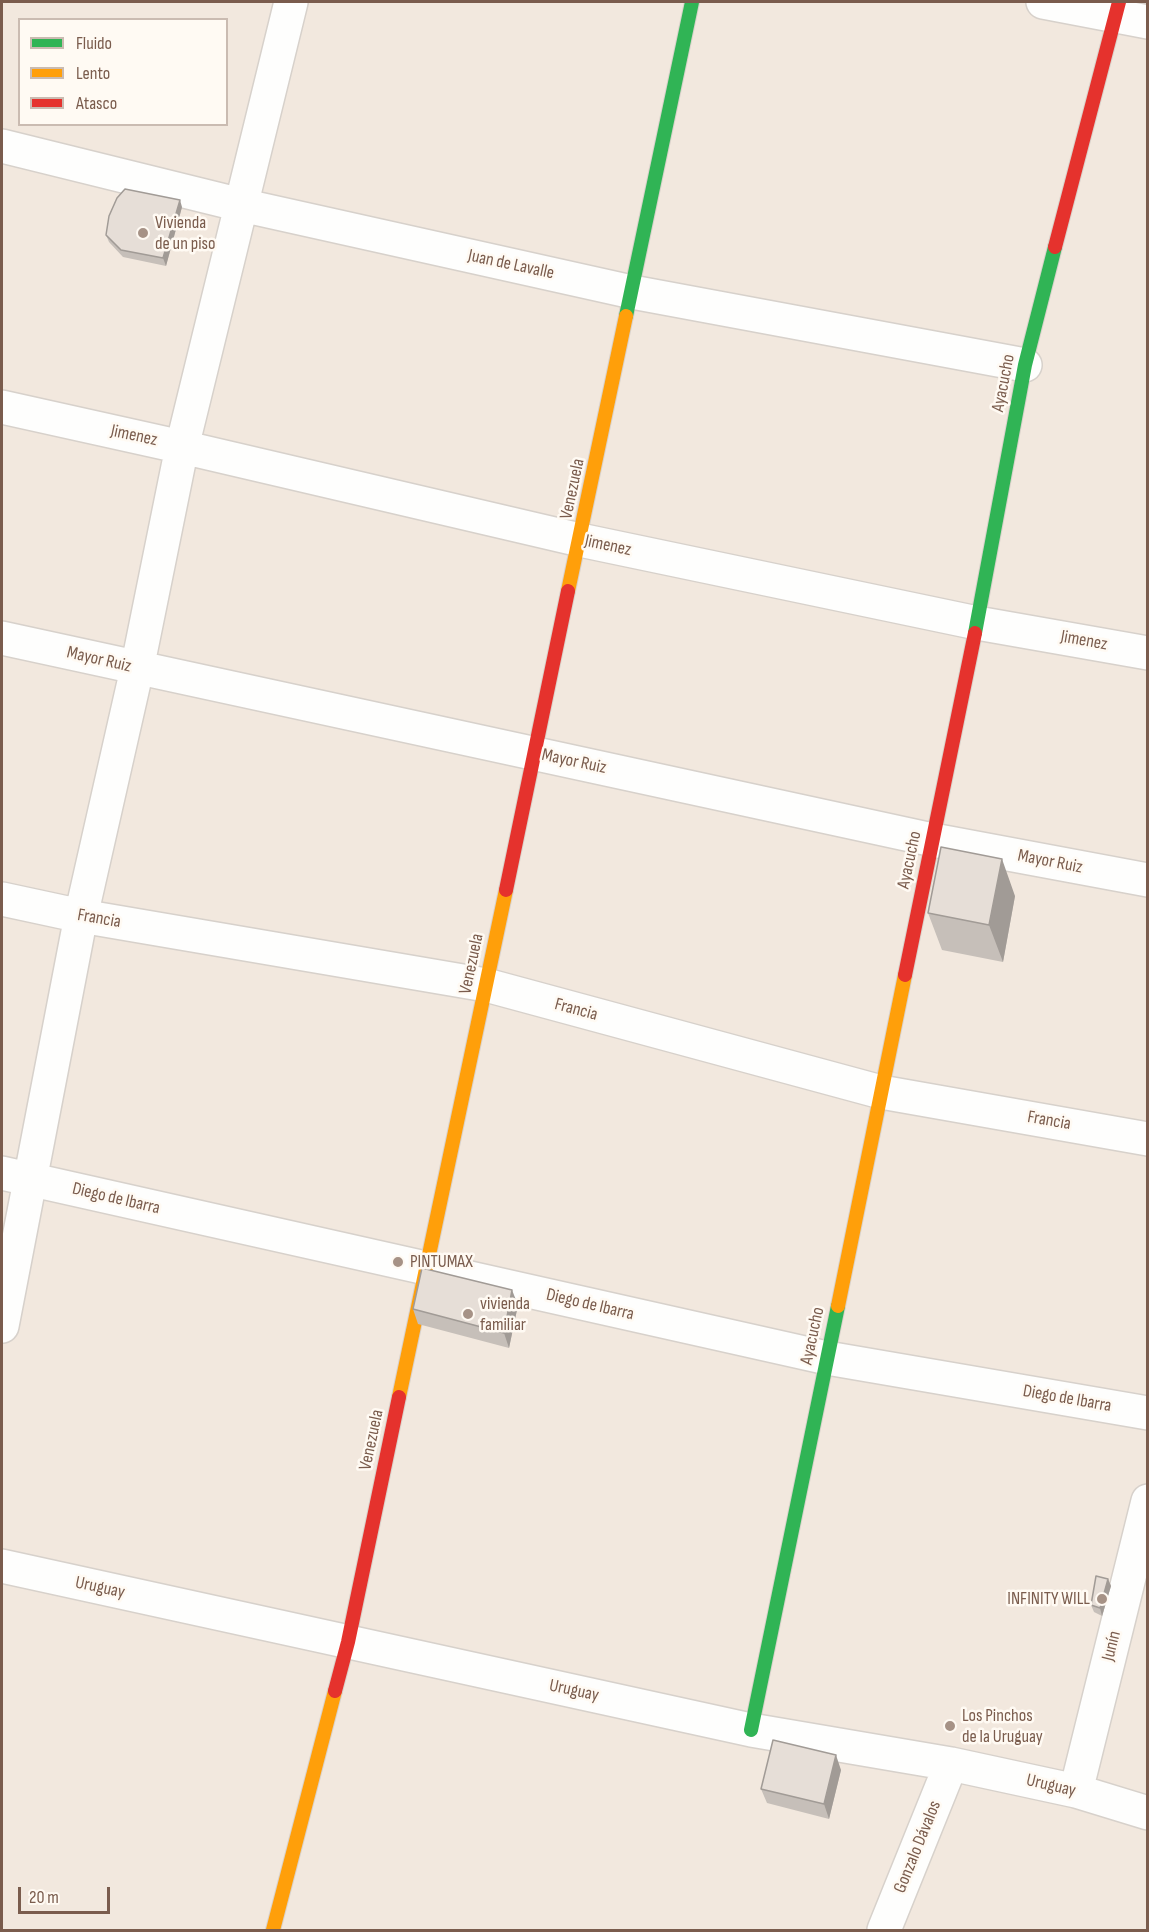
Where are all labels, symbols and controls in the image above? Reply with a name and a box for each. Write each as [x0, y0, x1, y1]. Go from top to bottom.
legend [18, 18, 228, 126]
text: Fluido [76, 33, 112, 54]
text: Lento [76, 63, 110, 84]
text: Atasco [76, 93, 117, 114]
place label: Vivienda de un piso [155, 212, 215, 254]
marker: Vivienda de un piso [136, 226, 150, 240]
street label: Juan de Lavalle [466, 245, 556, 285]
street label: Ayacucho [988, 352, 1020, 414]
street label: Jimenez [109, 421, 159, 451]
street label: Venezuela [556, 457, 590, 521]
street label: Jimenez [583, 531, 633, 561]
street label: Jimenez [1059, 626, 1109, 656]
street label: Mayor Ruiz [65, 642, 133, 678]
street label: Mayor Ruiz [540, 745, 608, 779]
street label: Ayacucho [893, 829, 927, 891]
street label: Mayor Ruiz [1016, 845, 1084, 879]
street label: Francia [76, 905, 122, 933]
street label: Venezuela [455, 932, 489, 996]
street label: Francia [552, 994, 600, 1026]
street label: Francia [1026, 1107, 1072, 1135]
street label: Diego de Ibarra [70, 1178, 162, 1220]
place label: PINTUMAX [410, 1251, 473, 1273]
marker: PINTUMAX [391, 1255, 405, 1269]
street label: Diego de Ibarra [544, 1284, 636, 1326]
place label: vivienda familiar [480, 1293, 530, 1336]
street label: Ayacucho [796, 1305, 830, 1367]
marker: vivienda familiar [461, 1307, 475, 1321]
street label: Diego de Ibarra [1021, 1381, 1113, 1417]
street label: Venezuela [355, 1408, 389, 1472]
street label: Uruguay [73, 1572, 127, 1604]
place label: INFINITY WILL [1007, 1588, 1090, 1610]
marker: INFINITY WILL [1095, 1592, 1109, 1606]
street label: Junín [1098, 1629, 1126, 1663]
street label: Uruguay [547, 1675, 601, 1707]
place label: Los Pinchos de la Uruguay [962, 1705, 1043, 1748]
marker: Los Pinchos de la Uruguay [943, 1719, 957, 1733]
street label: Uruguay [1024, 1770, 1078, 1802]
street label: Gonzalo Dávalos [890, 1798, 946, 1896]
scale bar [21, 1875, 112, 1913]
text: 20 m [29, 1887, 59, 1908]

